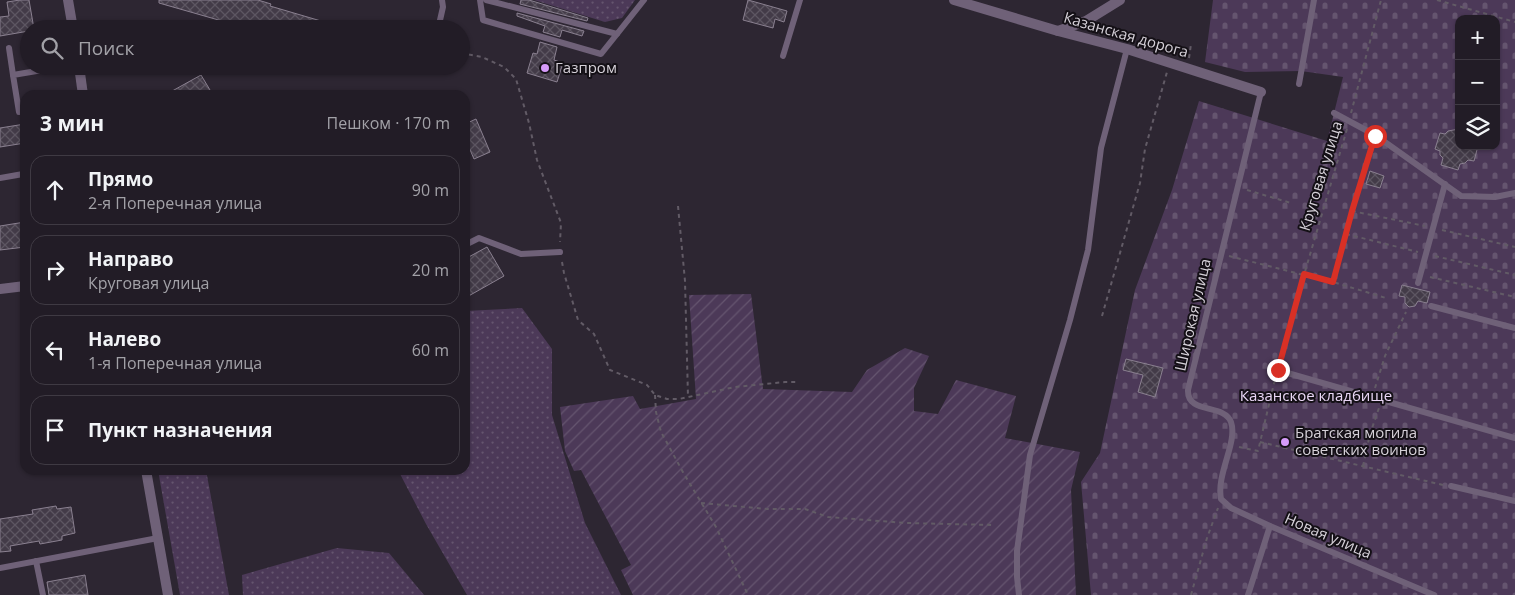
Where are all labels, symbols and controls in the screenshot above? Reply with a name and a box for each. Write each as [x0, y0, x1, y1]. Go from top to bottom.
street label: Казанская дорога [1062, 7, 1191, 61]
map controls [1455, 15, 1500, 150]
button: + [1455, 15, 1500, 60]
search box [20, 20, 470, 75]
icon: search [38, 34, 66, 62]
text: Поиск [78, 35, 134, 61]
place label: Газпром [555, 57, 617, 77]
button: − [1455, 60, 1500, 105]
marker: Газпром [539, 62, 551, 74]
button: layers [1455, 105, 1500, 150]
text: 3 мин [40, 109, 104, 137]
text: Пешком · 170 m [327, 112, 450, 134]
street label: Круговая улица [1294, 118, 1346, 233]
route start [1364, 125, 1387, 148]
text: Прямо [88, 166, 153, 192]
icon: ahead [41, 176, 69, 204]
text: 90 m [412, 179, 449, 201]
text: 2-я Поперечная улица [88, 192, 262, 214]
text: Направо [88, 246, 174, 272]
icon: right [41, 256, 69, 284]
street label: Широкая улица [1169, 257, 1215, 373]
text: 20 m [412, 259, 449, 281]
text: Круговая улица [88, 272, 209, 294]
text: Налево [88, 326, 161, 352]
icon: left [41, 336, 69, 364]
text: 60 m [412, 339, 449, 361]
text: 1-я Поперечная улица [88, 352, 262, 374]
route end [1267, 359, 1290, 382]
park label: Казанское кладбище [1240, 385, 1392, 405]
icon: arrive [41, 416, 69, 444]
text: Пункт назначения [88, 417, 273, 443]
place label: Братская могила советских воинов [1295, 422, 1426, 459]
marker: Братская могила советских воинов [1279, 436, 1291, 448]
street label: Новая улица [1282, 508, 1375, 562]

